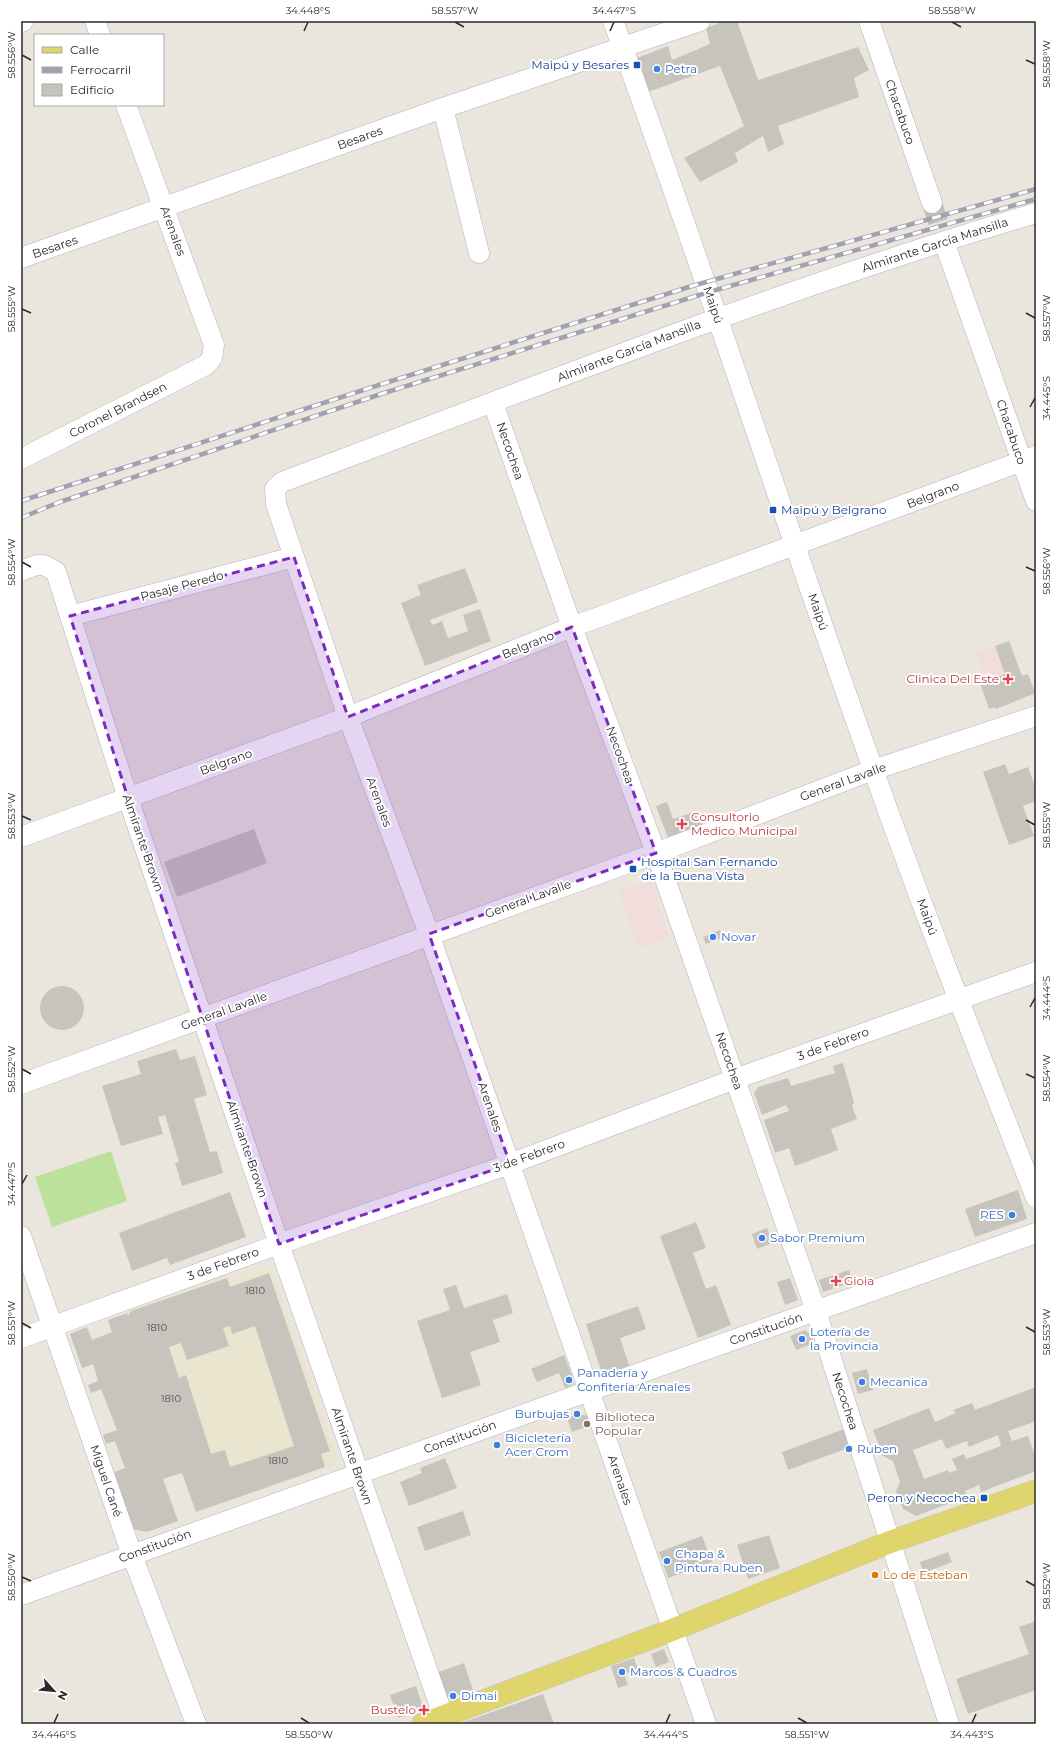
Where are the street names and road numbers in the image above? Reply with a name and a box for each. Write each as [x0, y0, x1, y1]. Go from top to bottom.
street label: Chacabuco [882, 77, 919, 146]
street label: Besares [335, 122, 385, 153]
street label: Arenales [158, 204, 189, 258]
street label: Almirante García Mansilla [860, 214, 1010, 275]
street label: Besares [30, 232, 80, 261]
street label: Maipú [700, 284, 727, 325]
street label: Almirante García Mansilla [555, 316, 703, 385]
street label: Coronel Brandsen [66, 378, 169, 441]
street label: Chacabuco [993, 397, 1030, 466]
street label: Necochea [494, 420, 527, 482]
street label: Belgrano [905, 478, 961, 511]
street label: Pasaje Peredo [139, 567, 225, 604]
street label: Maipú [805, 591, 832, 632]
street label: Belgrano [500, 627, 556, 662]
street label: Necochea [603, 724, 638, 786]
street label: Belgrano [198, 745, 254, 778]
street label: General Lavalle [798, 759, 888, 804]
street label: Arenales [364, 775, 395, 829]
street label: Almirante Brown [120, 792, 167, 894]
street label: General Lavalle [483, 876, 573, 921]
street label: Maipú [914, 896, 941, 937]
street label: General Lavalle [179, 988, 269, 1033]
street label: 3 de Febrero [795, 1024, 871, 1063]
street label: Necochea [713, 1030, 746, 1092]
street label: Arenales [475, 1080, 506, 1134]
street label: Almirante Brown [224, 1098, 271, 1200]
street label: 3 de Febrero [491, 1136, 567, 1175]
street label: 3 de Febrero [185, 1244, 261, 1283]
street label: Constitución [727, 1309, 804, 1348]
street label: Necochea [829, 1370, 862, 1432]
street label: Almirante Brown [329, 1405, 376, 1507]
street label: Constitución [421, 1416, 498, 1457]
street label: Miguel Cané [87, 1443, 126, 1519]
street label: Arenales [605, 1453, 636, 1507]
street label: Constitución [116, 1525, 193, 1566]

